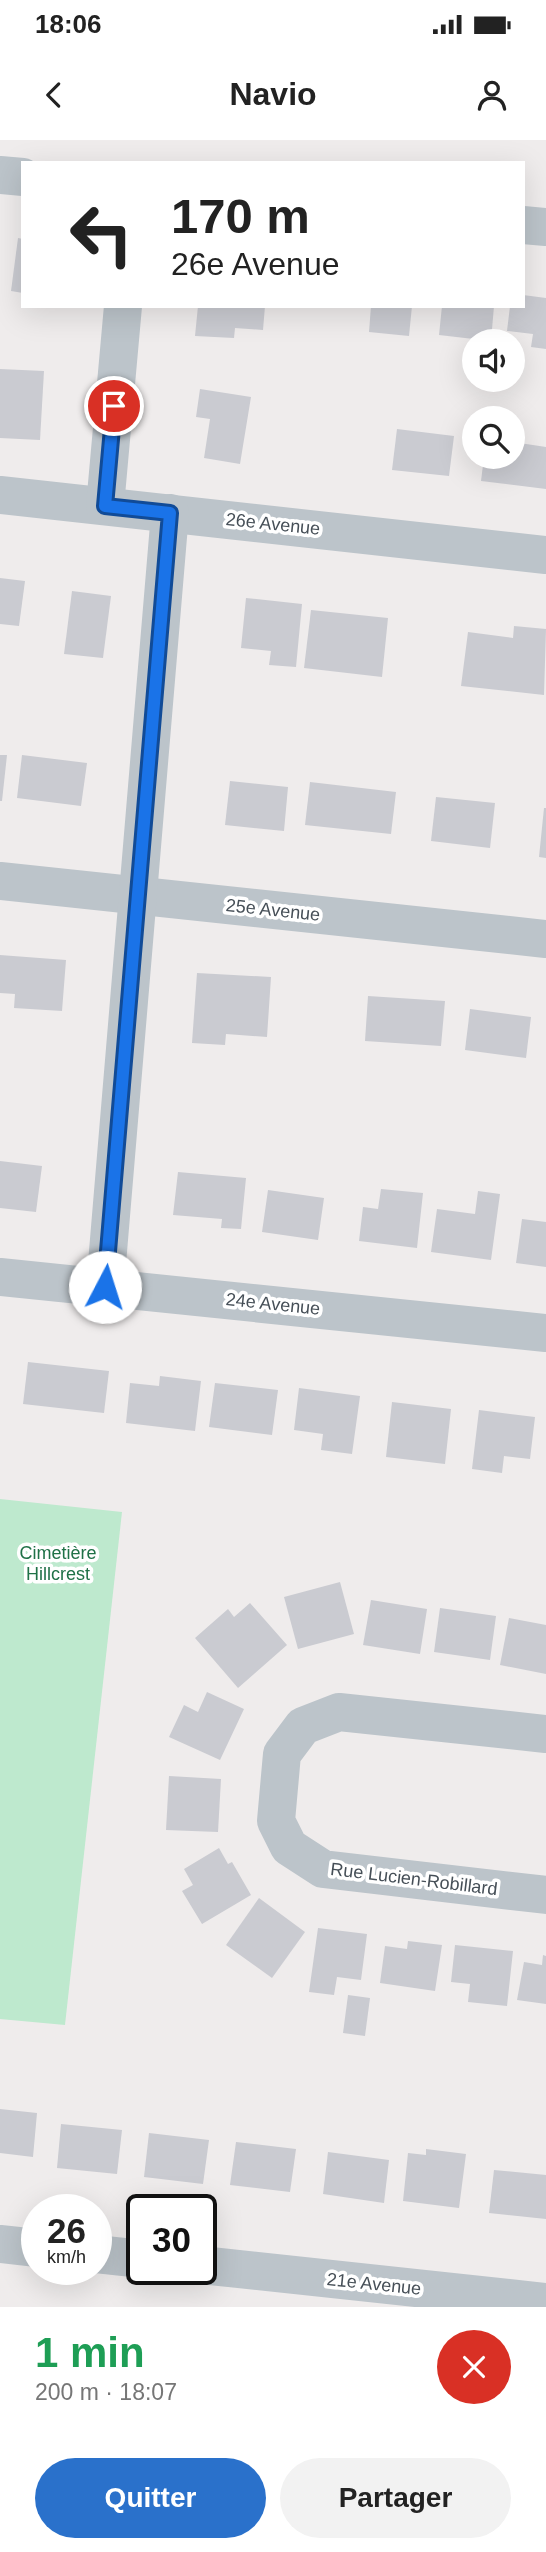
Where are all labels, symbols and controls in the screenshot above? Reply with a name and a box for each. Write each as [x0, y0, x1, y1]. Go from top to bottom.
text: 18:06 [35, 9, 102, 39]
icon: back [35, 76, 73, 114]
text: Navio [229, 76, 317, 112]
icon: person [473, 76, 511, 114]
icon: left [56, 189, 147, 280]
text: 170 m [171, 189, 310, 243]
text: 26e Avenue [171, 246, 339, 282]
map controls [462, 329, 525, 469]
button: sound [462, 329, 525, 392]
pin [84, 376, 144, 436]
icon: arrive [95, 387, 133, 425]
button: search [462, 406, 525, 469]
street label: 26e Avenue [225, 509, 321, 539]
street label: 25e Avenue [225, 895, 321, 925]
position arrow [68, 1250, 142, 1324]
street label: 24e Avenue [225, 1289, 321, 1319]
park label: Cimetière Hillcrest [19, 1543, 97, 1584]
street label: Rue Lucien-Robillard [329, 1859, 499, 1899]
speed limit sign: 30 [126, 2194, 217, 2285]
text: 26 [47, 2211, 86, 2250]
text: km/h [47, 2247, 86, 2267]
street label: 21e Avenue [326, 2269, 422, 2299]
text: 1 min [35, 2329, 145, 2376]
button: close [437, 2330, 511, 2404]
text: 200 m · 18:07 [35, 2379, 177, 2405]
button: Quitter [35, 2458, 266, 2538]
button: Partager [280, 2458, 511, 2538]

